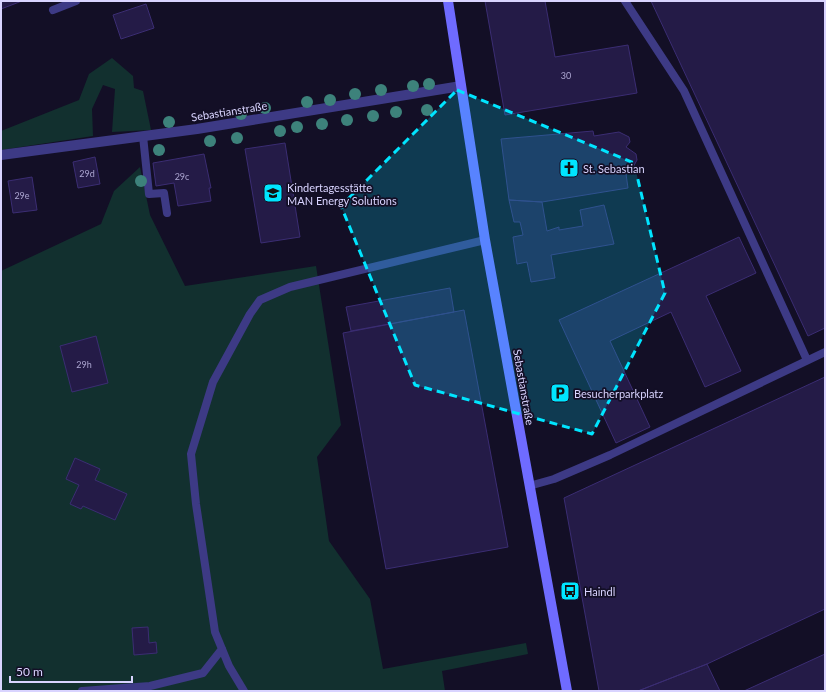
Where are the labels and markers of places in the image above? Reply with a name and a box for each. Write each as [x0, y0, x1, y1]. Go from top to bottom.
church icon: St. Sebastian [558, 157, 580, 179]
place label: St. Sebastian [583, 162, 645, 175]
place label: Kindertagesstätte MAN Energy Solutions [287, 181, 397, 207]
school or university icon: Kindertagesstätte MAN Energy Solutions [262, 182, 284, 204]
parking icon: Besucherparkplatz [549, 382, 571, 404]
place label: Besucherparkplatz [574, 387, 663, 400]
bus stop icon: Haindl [559, 580, 581, 602]
place label: Haindl [584, 585, 615, 598]

